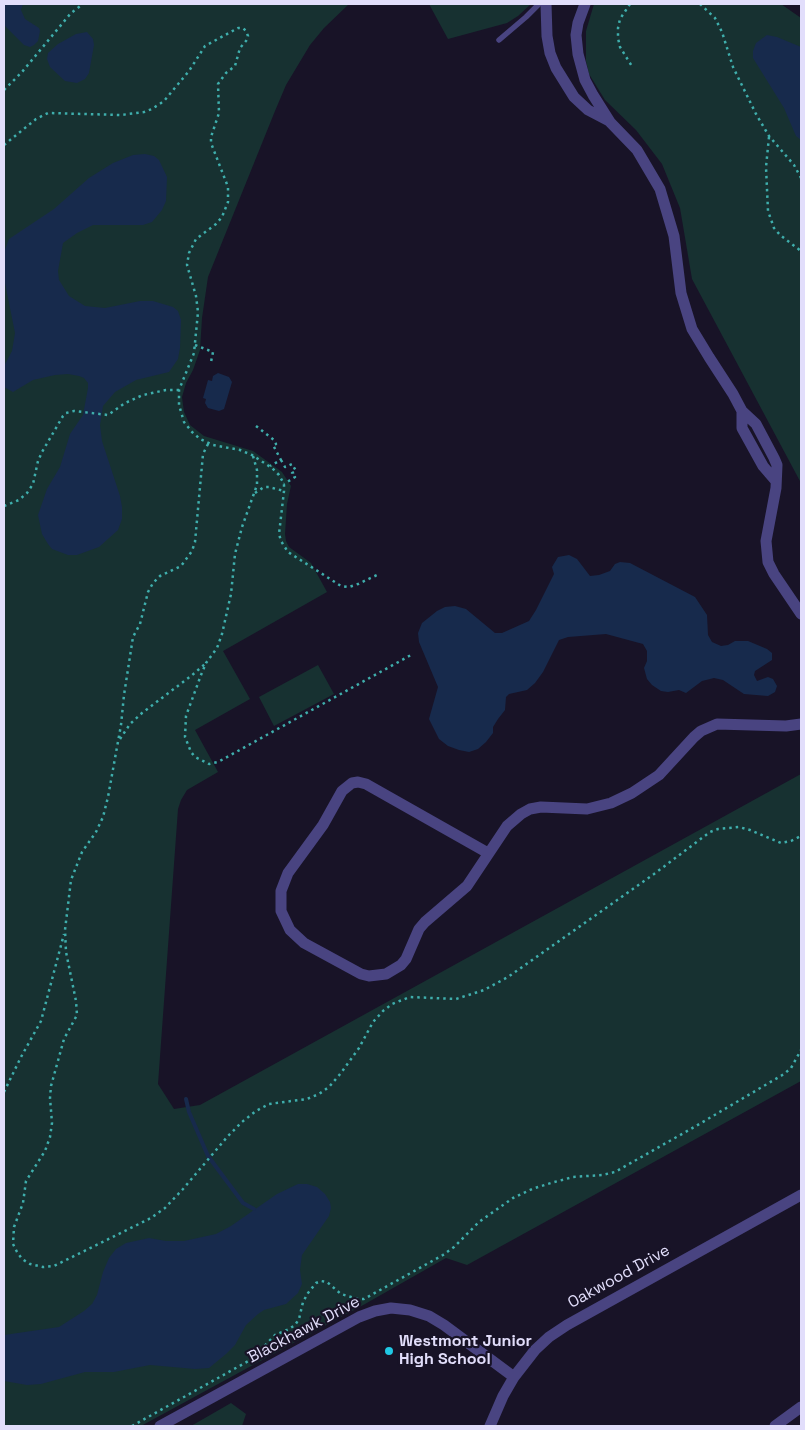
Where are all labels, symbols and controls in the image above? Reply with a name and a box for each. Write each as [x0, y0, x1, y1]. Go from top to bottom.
street label: Oakwood Drive [565, 1241, 673, 1313]
street label: Blackhawk Drive [245, 1292, 363, 1368]
place label: Westmont Junior High School [399, 1332, 532, 1370]
marker: Westmont Junior High School [383, 1345, 395, 1357]

